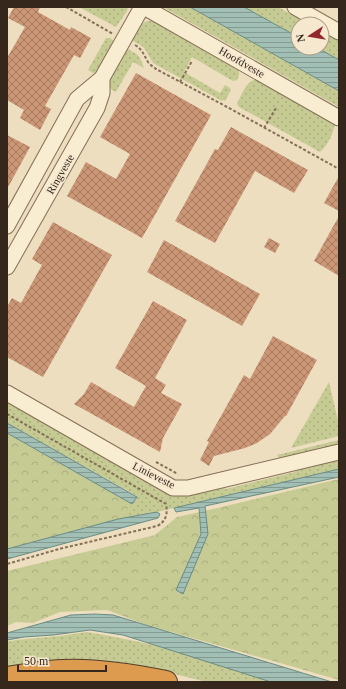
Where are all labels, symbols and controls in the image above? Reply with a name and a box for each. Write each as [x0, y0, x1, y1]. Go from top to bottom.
north arrow [290, 16, 330, 56]
text: N [294, 33, 307, 43]
street label: Hoofdveste [217, 44, 267, 80]
street label: Ringveste [44, 152, 76, 196]
street label: Linieveste [131, 459, 177, 491]
scale bar [18, 647, 106, 673]
text: 50 m [24, 654, 49, 668]

